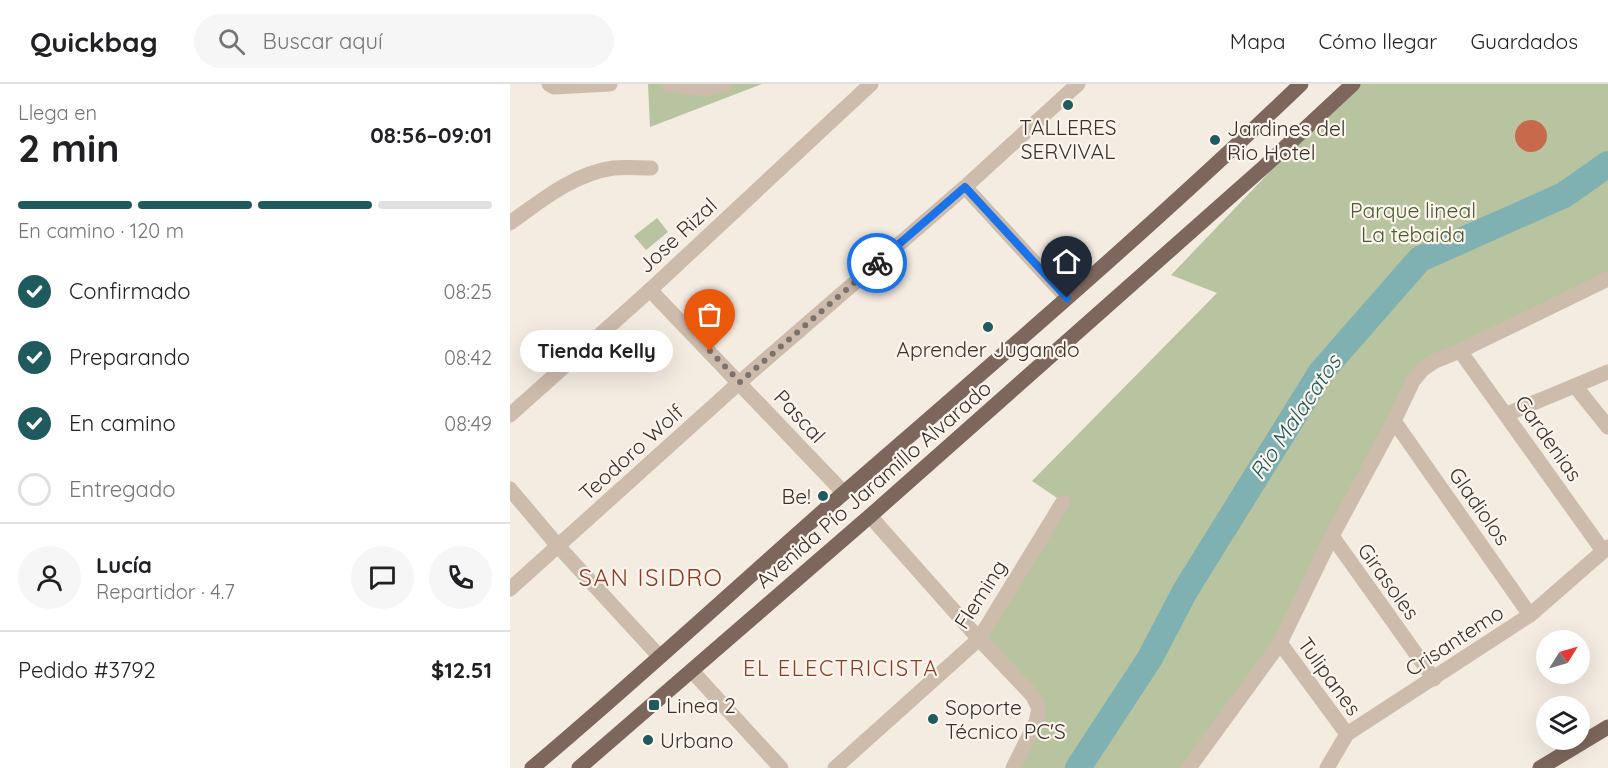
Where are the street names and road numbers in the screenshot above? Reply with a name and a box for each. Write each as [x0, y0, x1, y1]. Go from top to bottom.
street label: Jose Rizal [632, 192, 722, 278]
street label: Avenida Pío Jaramillo Alvarado [750, 375, 996, 593]
street label: Pascal [769, 384, 831, 448]
street label: Gardenias [1510, 390, 1588, 486]
street label: Teodoro Wolf [574, 398, 689, 506]
street label: Gladiolos [1444, 462, 1516, 550]
street label: Girasoles [1352, 538, 1426, 624]
street label: Fleming [948, 555, 1012, 633]
street label: Crisantemo [1400, 599, 1508, 681]
street label: Tulipanes [1293, 632, 1367, 720]

